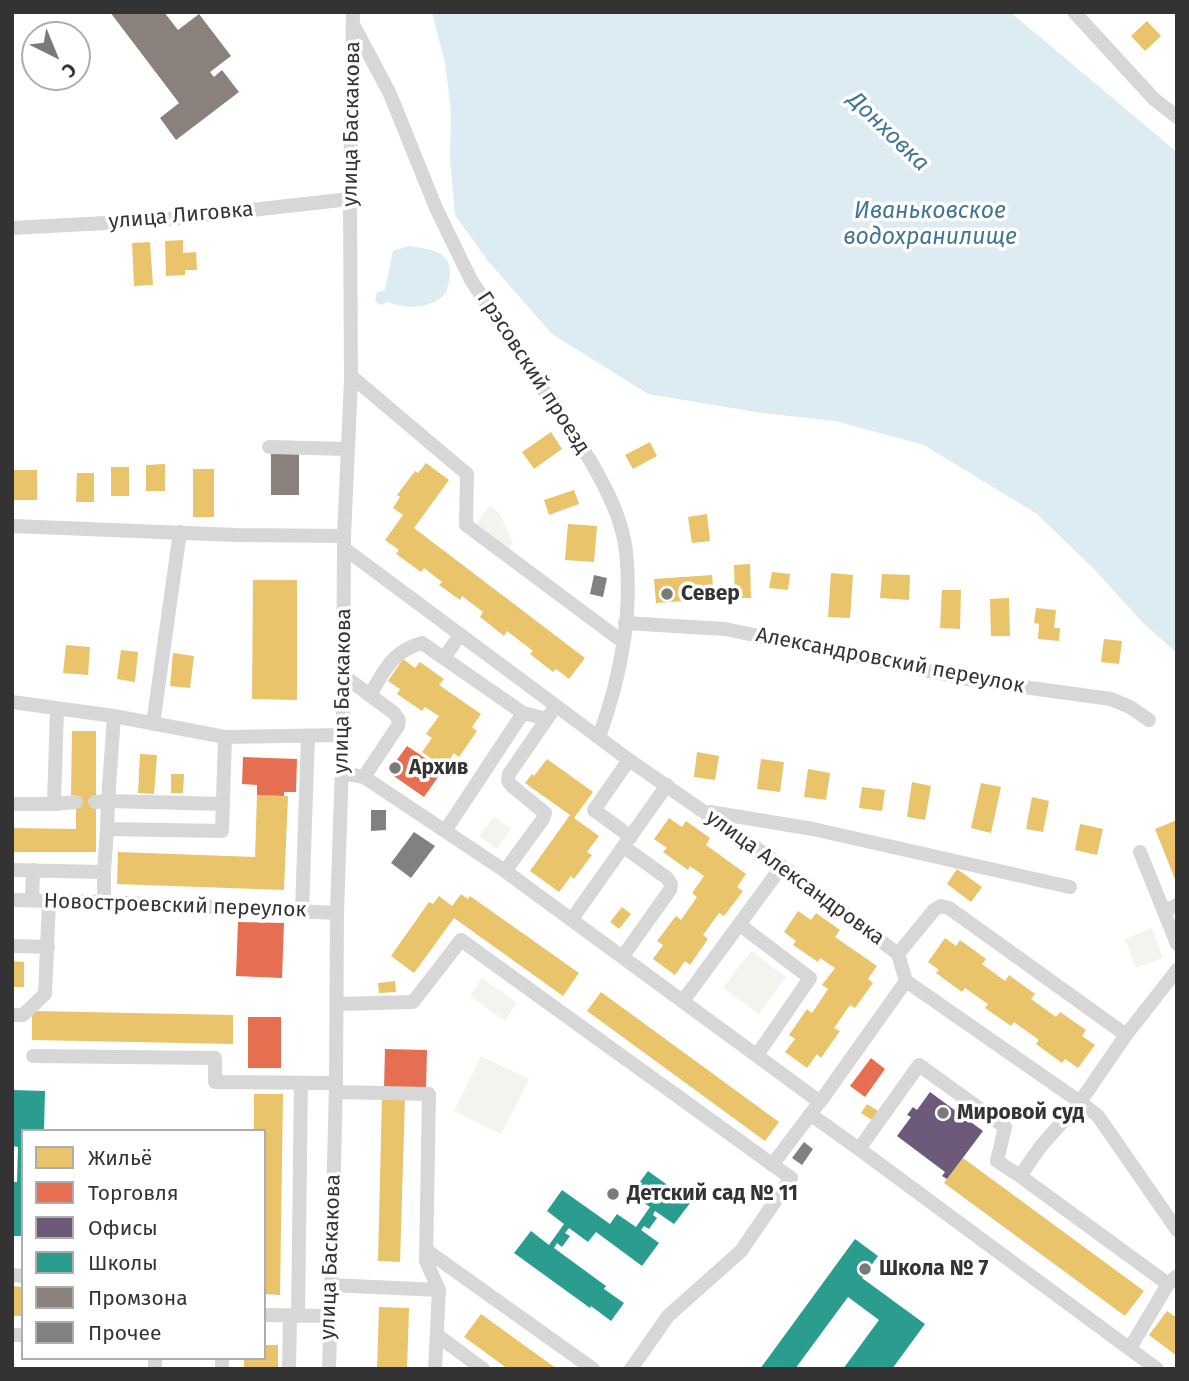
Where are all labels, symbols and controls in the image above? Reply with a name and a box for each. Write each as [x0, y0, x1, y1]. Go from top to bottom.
north arrow [21, 21, 91, 91]
street label: улица Баскакова [338, 41, 366, 207]
text: С [57, 58, 81, 82]
water label: Донховка [842, 87, 934, 177]
street label: улица Лиговка [108, 197, 254, 235]
water label: Иваньковское водохранилище [843, 198, 1017, 252]
street label: Грэсовский проезд [471, 287, 595, 459]
place label: Север [681, 581, 740, 607]
marker: Север [659, 586, 675, 602]
street label: улица Баскакова [329, 608, 357, 774]
street label: Александровский переулок [754, 623, 1026, 699]
place label: Архив [409, 755, 469, 781]
marker: Архив [387, 760, 403, 776]
street label: улица Александровка [701, 805, 889, 951]
street label: Новостроевский переулок [43, 889, 307, 923]
place label: Мировой суд [957, 1100, 1084, 1126]
marker: Мировой суд [935, 1105, 951, 1121]
legend [21, 1129, 266, 1360]
text: Жильё [88, 1145, 152, 1171]
street label: улица Баскакова [316, 1174, 346, 1340]
text: Торговля [88, 1180, 179, 1206]
place label: Детский сад № 11 [627, 1181, 798, 1207]
marker: Детский сад № 11 [605, 1186, 621, 1202]
text: Офисы [88, 1215, 158, 1241]
text: Школы [88, 1250, 158, 1276]
place label: Школа № 7 [879, 1256, 988, 1282]
marker: Школа № 7 [857, 1261, 873, 1277]
text: Промзона [88, 1285, 188, 1311]
text: Прочее [88, 1320, 161, 1346]

